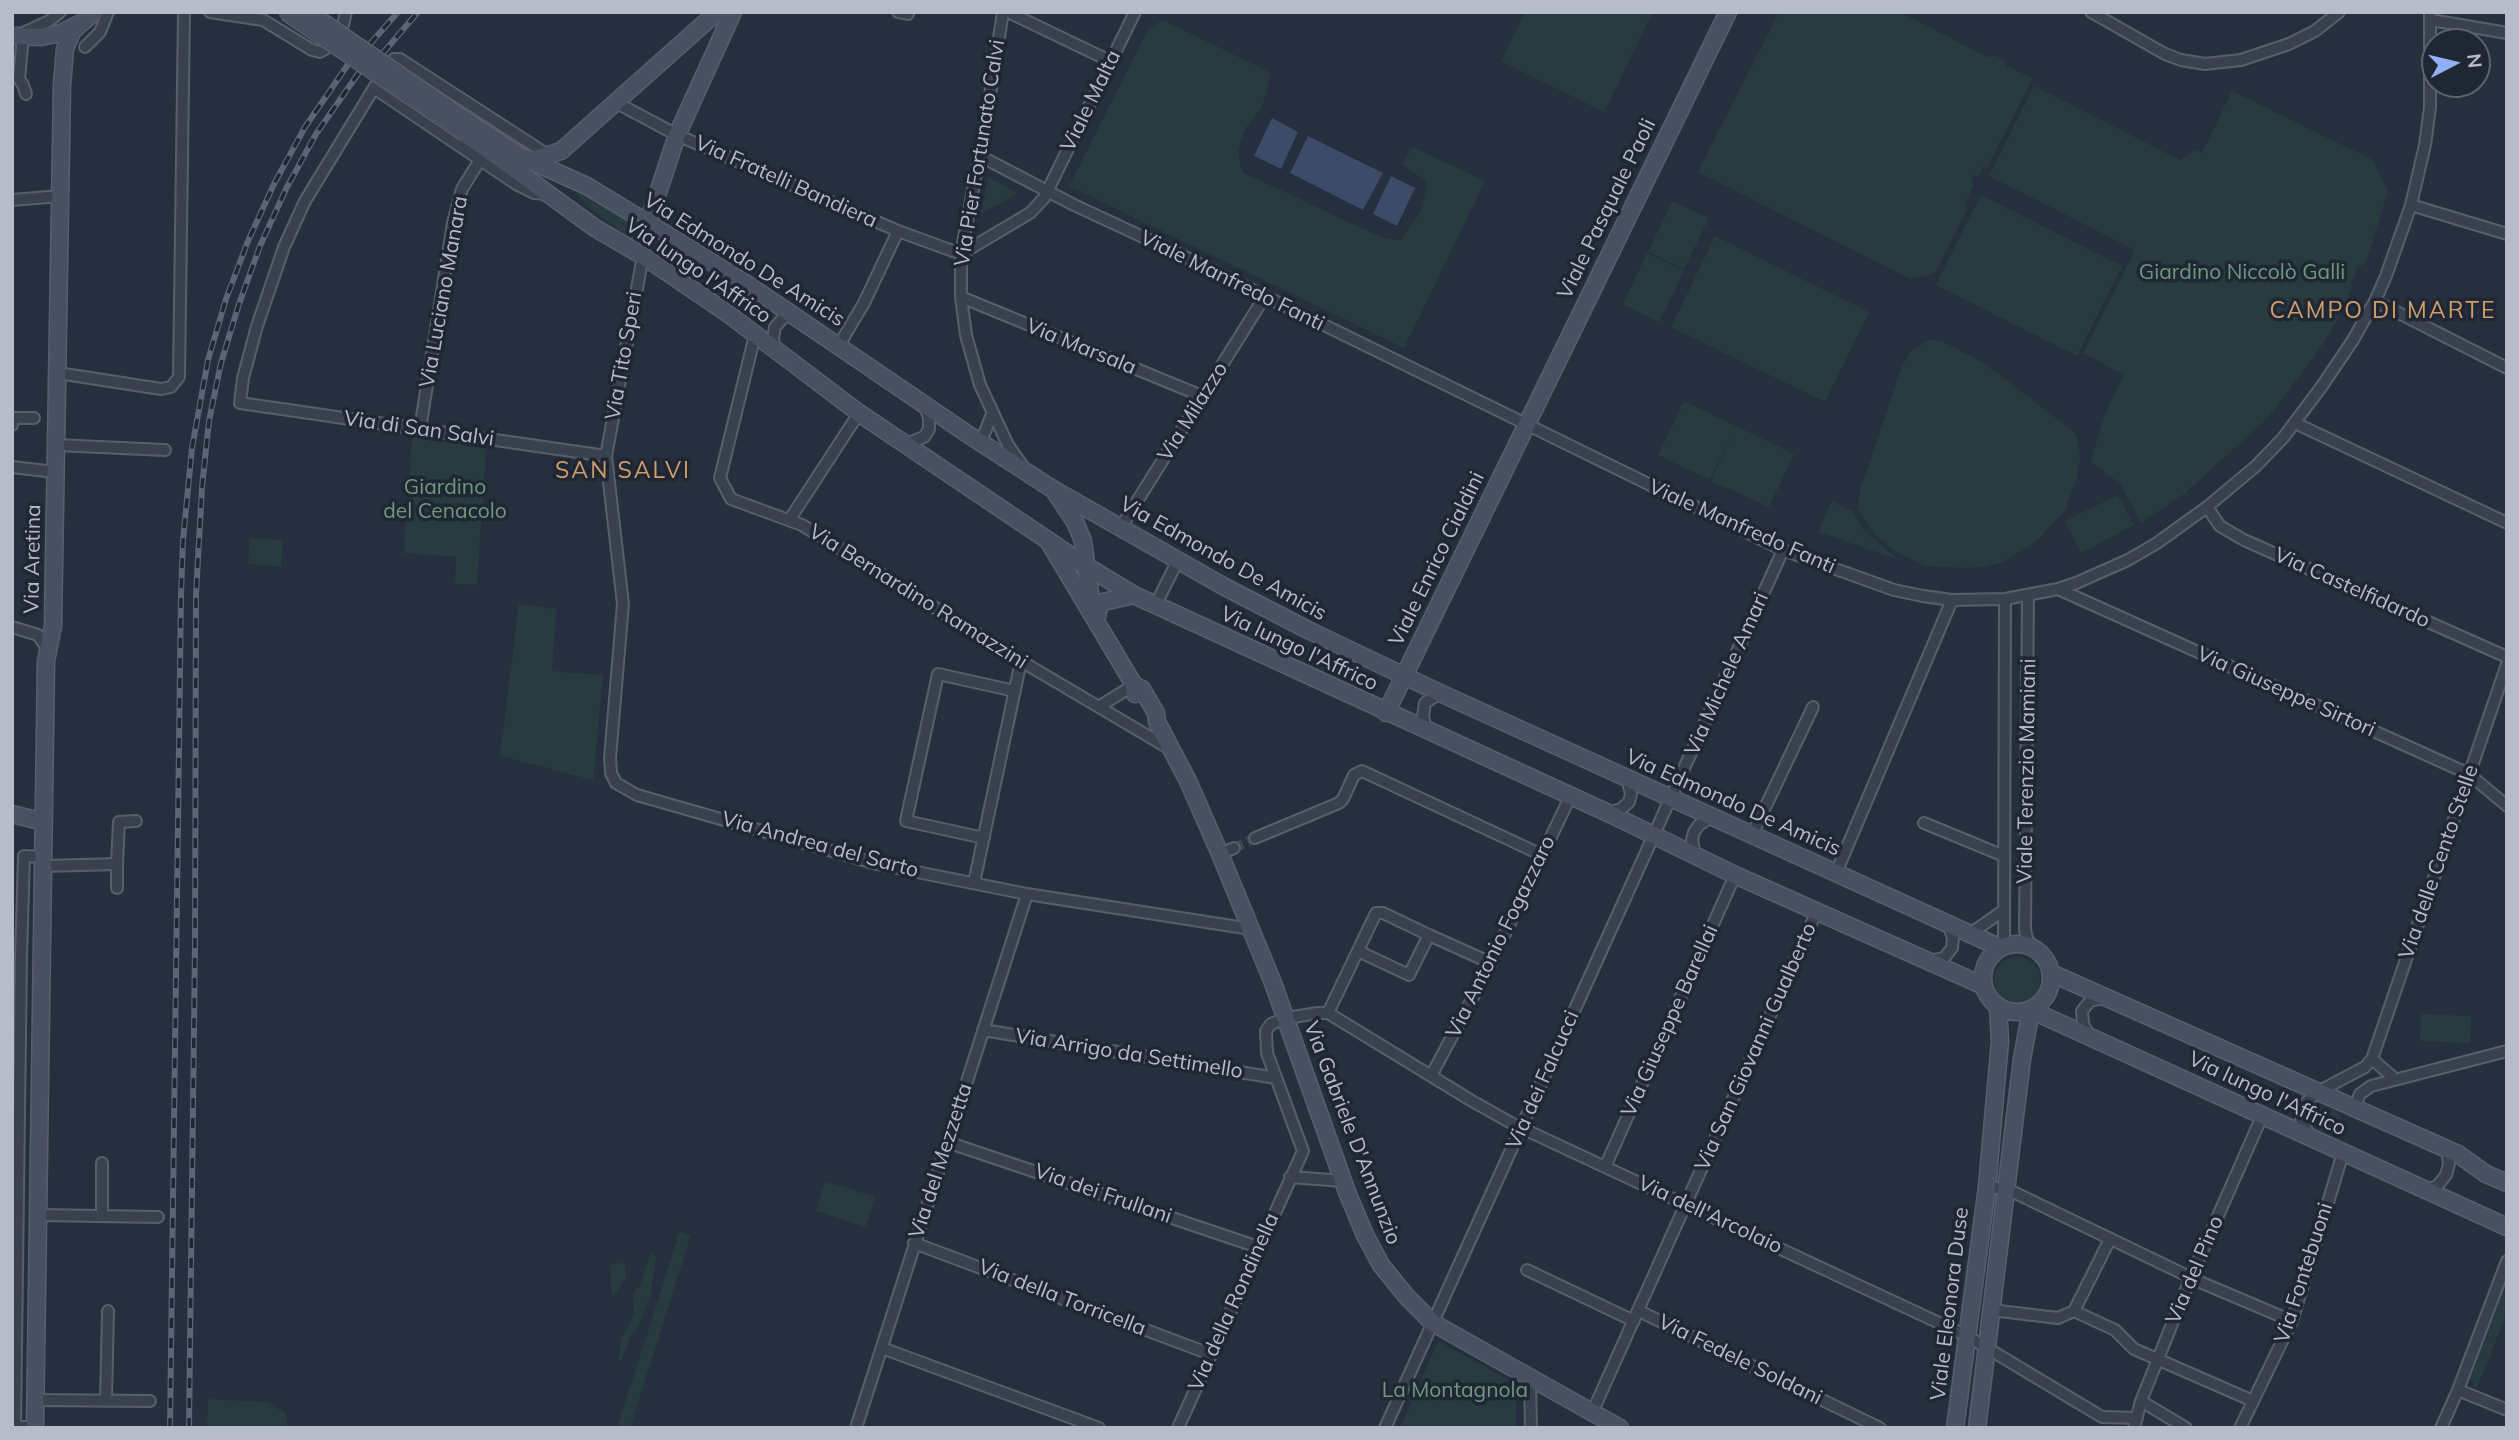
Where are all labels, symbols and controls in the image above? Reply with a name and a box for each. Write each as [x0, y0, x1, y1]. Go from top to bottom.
north arrow [2421, 28, 2491, 98]
street label: Via Pier Fortunato Calvi [950, 38, 1010, 268]
street label: Viale Malta [1056, 46, 1126, 156]
text: N [2462, 52, 2488, 69]
street label: Viale Pasquale Paoli [1552, 115, 1662, 303]
street label: Via Fratelli Bandiera [691, 130, 881, 234]
street label: Via Edmondo De Amicis [639, 188, 849, 332]
street label: Via Luciano Manara [415, 194, 473, 390]
street label: Via lungo l'Affrico [620, 213, 776, 329]
street label: Viale Manfredo Fanti [1136, 225, 1328, 337]
park label: Giardino Niccolò Galli [2139, 260, 2345, 286]
street label: Via Tito Speri [600, 290, 648, 422]
district label: CAMPO DI MARTE [2271, 297, 2495, 325]
street label: Via Marsala [1022, 313, 1140, 381]
street label: Via Milazzo [1153, 358, 1233, 466]
street label: Via di San Salvi [342, 406, 496, 452]
district label: SAN SALVI [556, 457, 690, 485]
street label: Viale Enrico Cialdini [1384, 468, 1490, 650]
street label: Viale Manfredo Fanti [1645, 474, 1839, 580]
park label: Giardino del Cenacolo [383, 475, 507, 525]
street label: Via Edmondo De Amicis [1115, 492, 1331, 626]
street label: Via Aretina [19, 504, 47, 614]
street label: Via Bernardino Ramazzini [804, 519, 1032, 675]
street label: Via Castelfidardo [2270, 542, 2434, 634]
street label: Via Michele Amari [1680, 589, 1774, 759]
street label: Via lungo l'Affrico [1216, 601, 1382, 697]
street label: Via Giuseppe Sirtori [2193, 641, 2379, 743]
street label: Viale Terenzio Mamiani [2012, 658, 2042, 884]
street label: Via Edmondo De Amicis [1622, 744, 1844, 862]
street label: Via delle Cento Stelle [2394, 762, 2484, 962]
street label: Via Andrea del Sarto [719, 807, 921, 883]
street label: Via Antonio Fogazzaro [1441, 832, 1561, 1042]
street label: Via San Giovanni Gualberto [1690, 919, 1822, 1175]
street label: Via Giuseppe Barellai [1616, 921, 1724, 1121]
street label: Via dei Falcucci [1501, 1007, 1585, 1153]
street label: Via Gabriele D'Annunzio [1298, 1018, 1406, 1248]
street label: Via Arrigo da Settimello [1013, 1024, 1245, 1084]
street label: Via lungo l'Affrico [2184, 1046, 2350, 1142]
street label: Via del Mezzetta [904, 1080, 978, 1242]
street label: Via dei Frullani [1031, 1159, 1175, 1229]
street label: Via dell'Arcolaio [1634, 1171, 1786, 1259]
street label: Via Fontebuoni [2269, 1200, 2339, 1346]
street label: Viale Eleonora Duse [1926, 1206, 1974, 1402]
street label: Via della Rondinella [1183, 1209, 1285, 1395]
street label: Via del Pino [2161, 1212, 2229, 1328]
street label: Via della Torricella [975, 1254, 1149, 1342]
street label: Via Fedele Soldani [1654, 1309, 1826, 1411]
park label: La Montagnola [1382, 1378, 1528, 1404]

